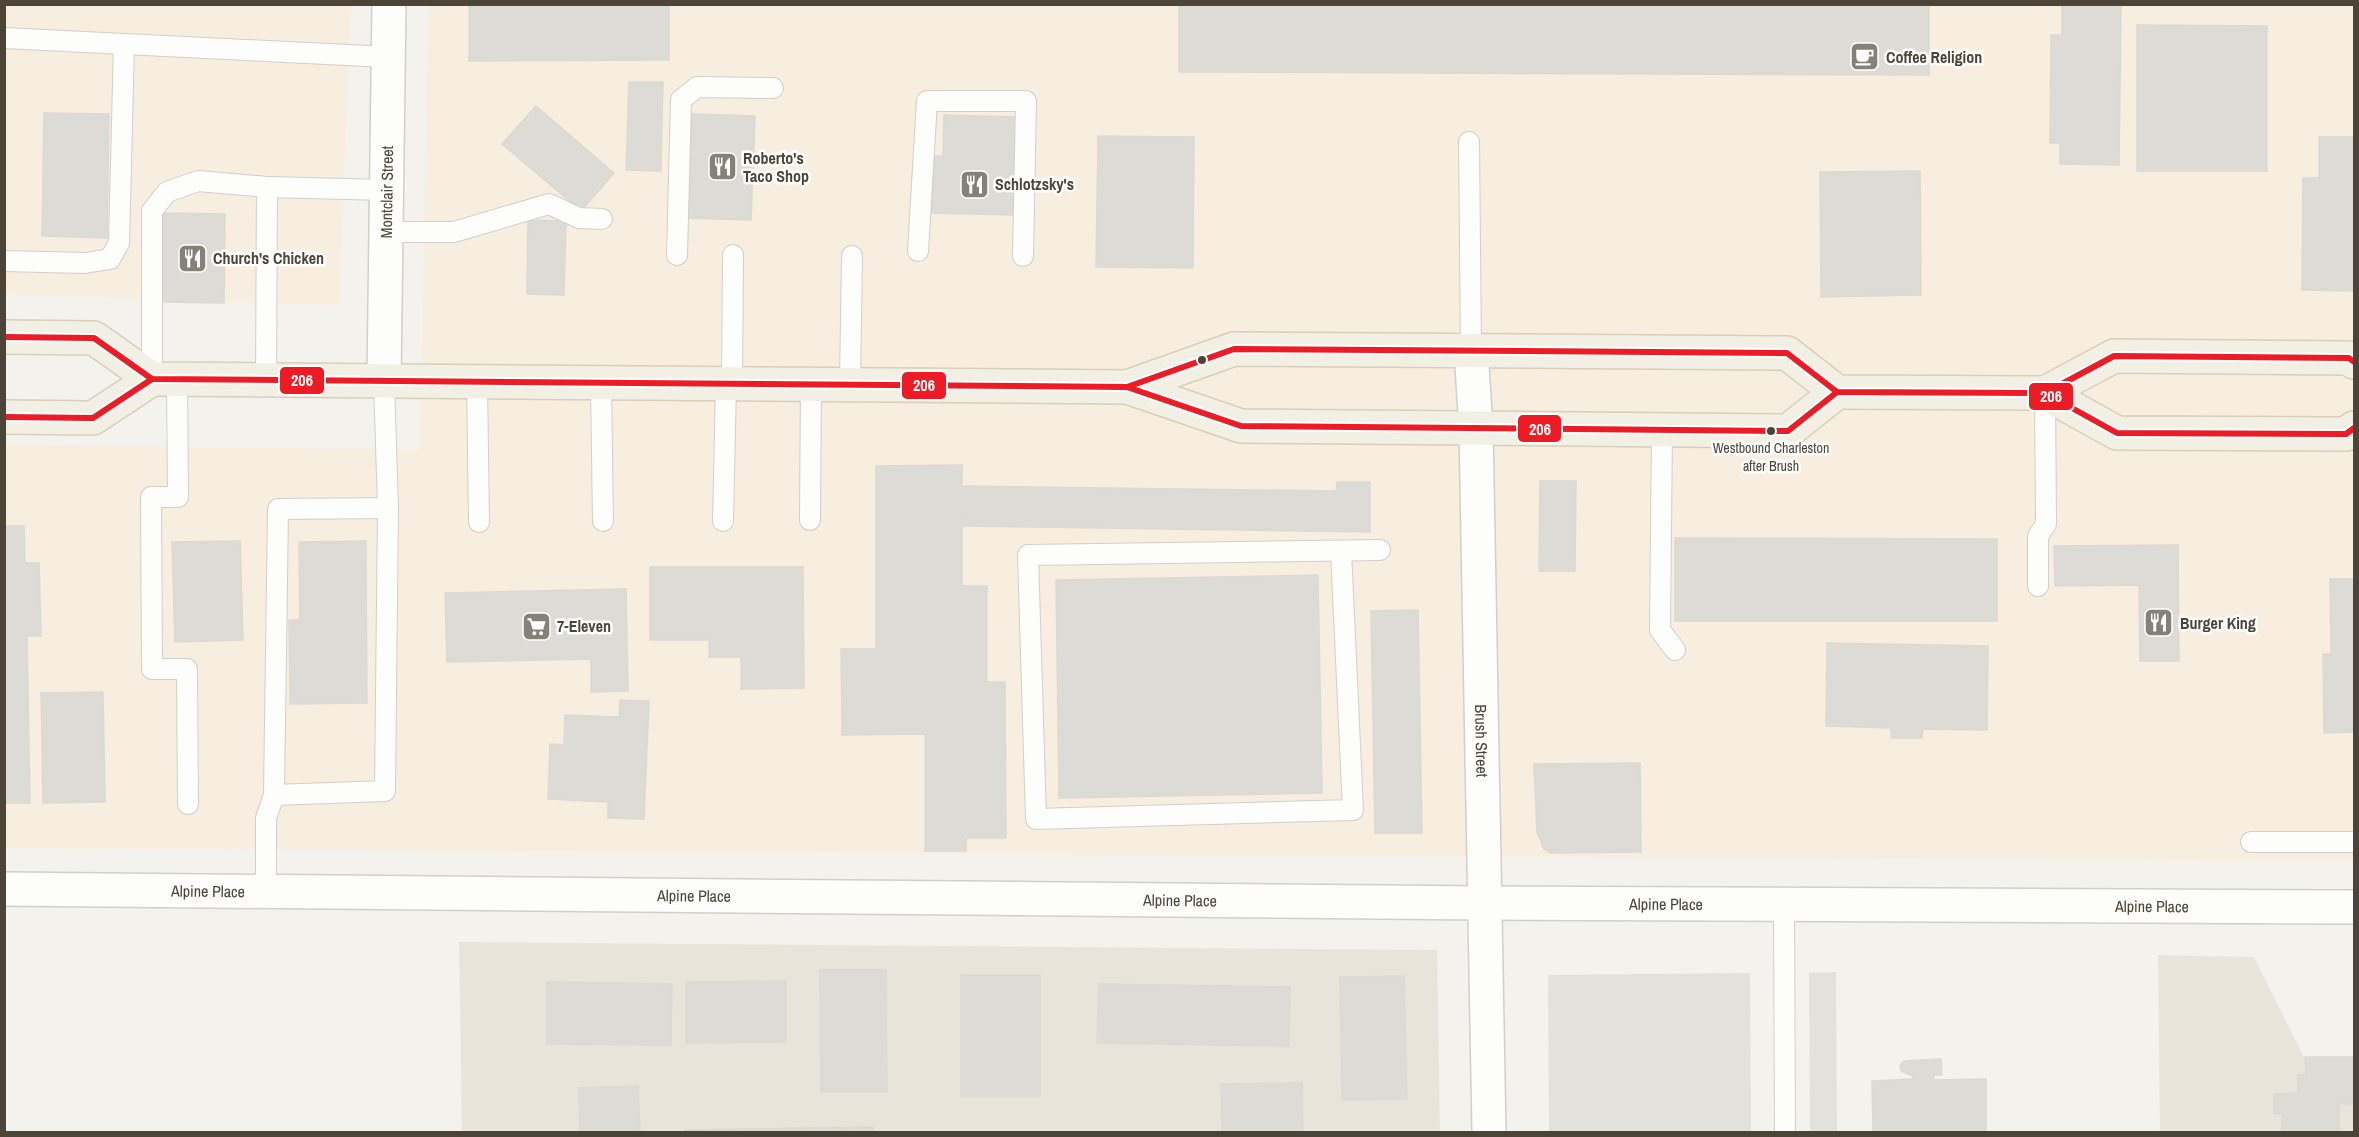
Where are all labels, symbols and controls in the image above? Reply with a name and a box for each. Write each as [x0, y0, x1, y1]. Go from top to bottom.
cafe icon: Coffee Religion [1849, 41, 1881, 73]
place label: Coffee Religion [1886, 46, 1982, 68]
street label: Montclair Street [375, 145, 398, 239]
place label: Roberto's Taco Shop [743, 147, 809, 187]
restaurant icon: Roberto's Taco Shop [706, 151, 738, 183]
restaurant icon: Schlotzsky's [958, 168, 990, 200]
place label: Schlotzsky's [995, 173, 1074, 195]
restaurant icon: Church's Chicken [176, 242, 208, 274]
place label: Church's Chicken [213, 247, 324, 269]
unlabelled marker [1196, 354, 1208, 366]
line badge: 206 [279, 366, 325, 395]
text: 206 [291, 369, 313, 391]
line badge: 206 [901, 371, 947, 400]
text: 206 [913, 374, 935, 396]
line badge: 206 [2028, 382, 2074, 411]
text: 206 [2040, 385, 2062, 407]
line badge: 206 [1517, 414, 1562, 443]
text: 206 [1529, 418, 1551, 440]
marker: Westbound Charleston after Brush [1765, 425, 1777, 437]
place label: Westbound Charleston after Brush [1713, 439, 1829, 475]
restaurant icon: Burger King [2143, 607, 2175, 639]
supermarket icon: 7-Eleven [520, 610, 552, 642]
place label: Burger King [2180, 612, 2256, 634]
place label: 7-Eleven [557, 615, 611, 637]
street label: Brush Street [1470, 704, 1493, 778]
street label: Alpine Place [170, 880, 245, 902]
street label: Alpine Place [656, 884, 731, 907]
street label: Alpine Place [1142, 889, 1217, 911]
street label: Alpine Place [1628, 893, 1703, 915]
street label: Alpine Place [2114, 895, 2189, 917]

